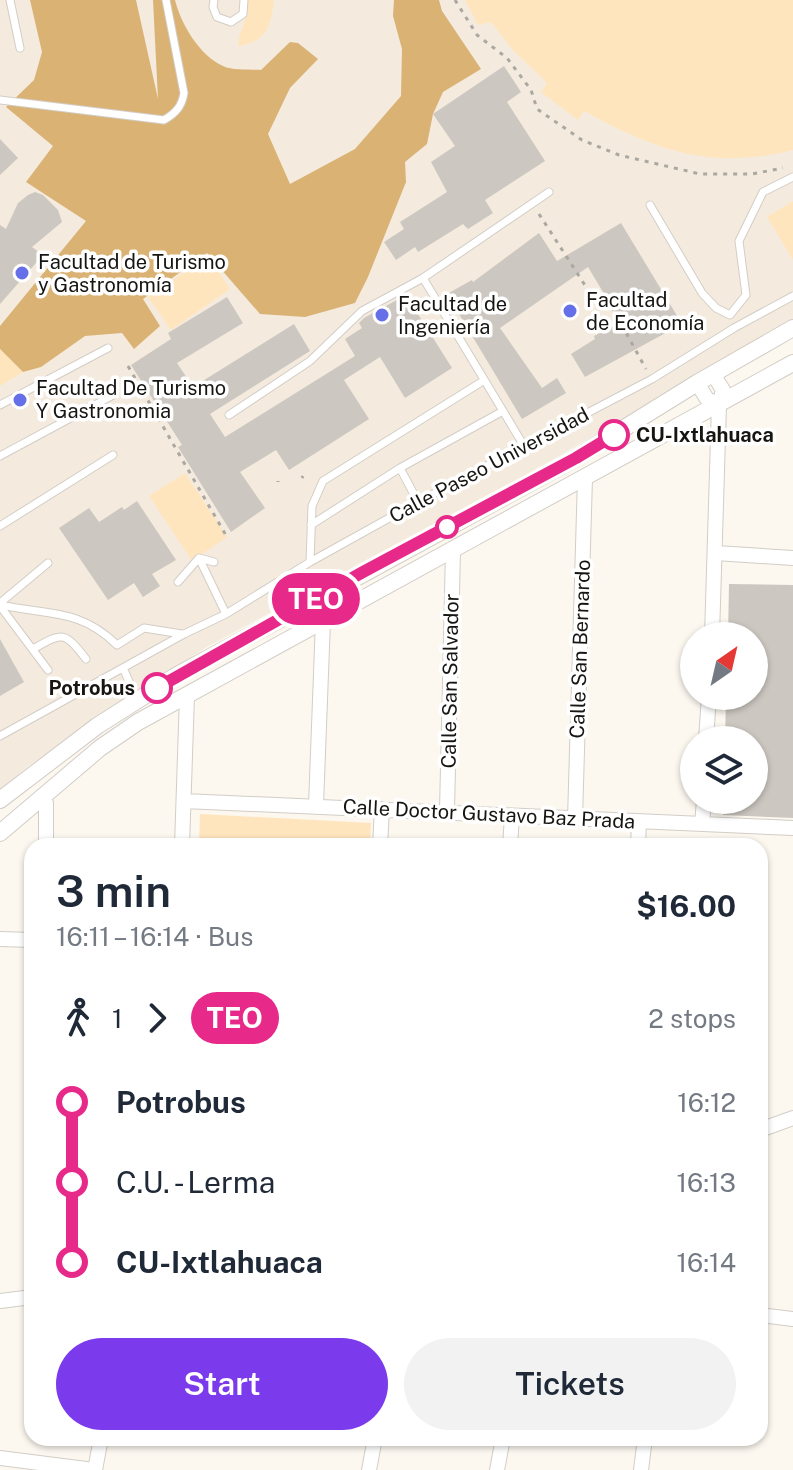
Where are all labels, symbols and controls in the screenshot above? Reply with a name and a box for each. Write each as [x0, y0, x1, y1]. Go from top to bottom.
place label: Facultad de Turismo y Gastronomía [38, 250, 226, 297]
marker: Facultad de Turismo y Gastronomía [13, 264, 31, 282]
place label: Facultad de Economía [586, 288, 704, 335]
place label: Facultad de Ingeniería [398, 292, 507, 339]
marker: Facultad de Economía [561, 302, 579, 320]
marker: Facultad de Ingeniería [373, 306, 391, 324]
place label: Facultad De Turismo Y Gastronomia [36, 376, 226, 423]
marker: Facultad De Turismo Y Gastronomia [11, 391, 29, 409]
street label: Calle Paseo Universidad [385, 402, 593, 528]
marker: CU-Ixtlahuaca [599, 420, 629, 450]
place label: CU-Ixtlahuaca [636, 423, 774, 447]
unlabelled marker [436, 516, 458, 538]
street label: Calle San Bernardo [565, 559, 595, 739]
line badge: TEO [270, 573, 362, 625]
text: TEO [288, 582, 344, 615]
street label: Calle San Salvador [436, 593, 464, 769]
north arrow [680, 622, 768, 710]
map controls [680, 622, 768, 814]
marker: Potrobus [142, 673, 172, 703]
place label: Potrobus [49, 676, 135, 700]
button: layers [680, 726, 768, 814]
street label: Calle Doctor Gustavo Baz Prada [342, 794, 636, 834]
text: 3 min [56, 865, 171, 917]
text: $16.00 [636, 888, 736, 924]
text: 16:11 – 16:14 · Bus [56, 921, 253, 952]
icon: walk [56, 996, 100, 1040]
icon: forward [135, 996, 179, 1040]
text: TEO [207, 1001, 263, 1034]
text: 1 [112, 1003, 123, 1034]
text: 2 stops [648, 1003, 736, 1034]
text: Potrobus [116, 1084, 246, 1120]
text: 16:12 [677, 1087, 736, 1118]
text: C.U. - Lerma [116, 1164, 275, 1200]
text: 16:13 [676, 1167, 736, 1198]
text: CU-Ixtlahuaca [116, 1244, 323, 1280]
text: 16:14 [676, 1247, 736, 1278]
button: Start [56, 1338, 388, 1430]
button: Tickets [404, 1338, 736, 1430]

